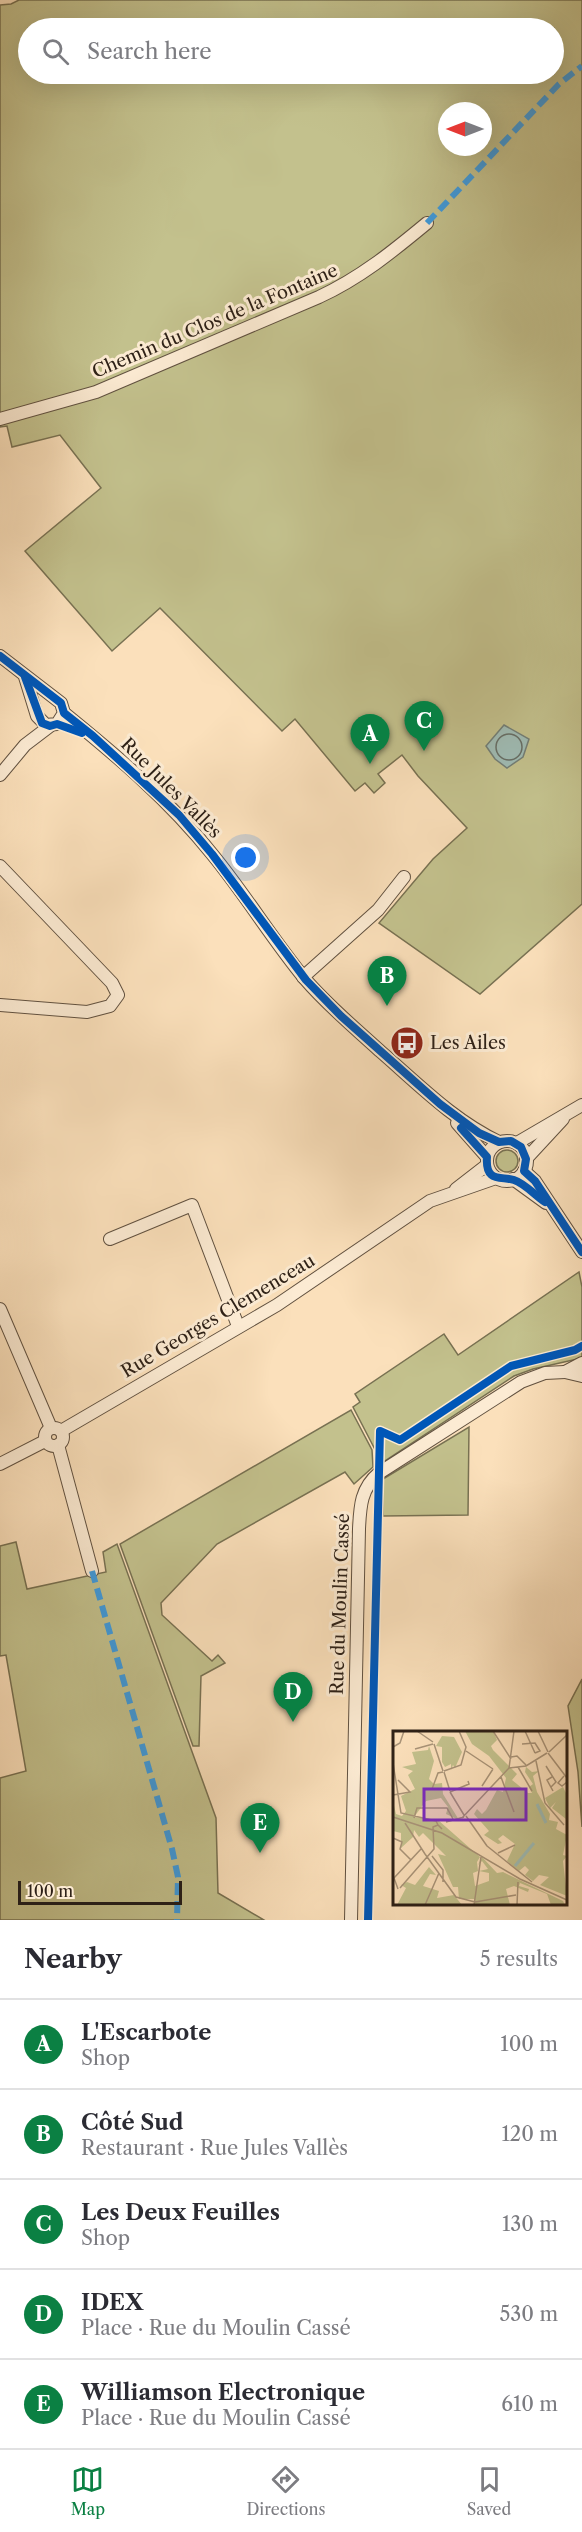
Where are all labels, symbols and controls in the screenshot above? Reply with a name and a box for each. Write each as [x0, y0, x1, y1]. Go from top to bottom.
search box [18, 18, 564, 84]
icon: search [39, 35, 72, 68]
text: Search here [87, 38, 212, 65]
north arrow [438, 102, 492, 156]
street label: Chemin du Clos de la Fontaine [89, 259, 341, 383]
pin: C [404, 702, 444, 751]
pin: A [350, 714, 389, 764]
street label: Rue Jules Vallès [116, 733, 226, 843]
your location [231, 843, 260, 872]
pin: B [368, 956, 406, 1006]
bus stop icon: Les Ailes [389, 1025, 425, 1061]
place label: Les Ailes [430, 1032, 506, 1054]
street label: Rue Georges Clemenceau [117, 1249, 319, 1383]
street label: Rue du Moulin Cassé [326, 1513, 354, 1695]
pin: D [274, 1672, 312, 1722]
inset map [393, 1731, 567, 1905]
pin: E [240, 1804, 280, 1853]
scale bar [18, 1878, 182, 1906]
text: 100 m [27, 1881, 73, 1901]
text: Nearby [24, 1943, 122, 1975]
text: 5 results [480, 1947, 558, 1971]
text: L'Escarbote [81, 2019, 211, 2046]
text: A [36, 2032, 51, 2056]
text: 100 m [500, 2032, 558, 2056]
text: Shop [81, 2046, 130, 2070]
text: Côté Sud [81, 2109, 184, 2136]
text: B [36, 2122, 51, 2146]
text: 120 m [501, 2122, 558, 2146]
text: Restaurant · Rue Jules Vallès [81, 2136, 348, 2160]
text: Les Deux Feuilles [81, 2199, 280, 2226]
text: C [35, 2212, 52, 2236]
text: 130 m [502, 2212, 558, 2236]
text: Shop [81, 2226, 130, 2250]
text: IDEX [81, 2289, 143, 2316]
text: D [35, 2302, 52, 2326]
text: 530 m [500, 2302, 558, 2326]
text: Place · Rue du Moulin Cassé [81, 2316, 351, 2340]
text: Williamson Electronique [81, 2379, 365, 2406]
text: E [36, 2392, 51, 2416]
text: 610 m [501, 2392, 558, 2416]
text: Place · Rue du Moulin Cassé [81, 2406, 351, 2430]
tab: Map [71, 2463, 105, 2519]
tab: Directions [246, 2463, 325, 2519]
tab: Saved [467, 2463, 511, 2519]

